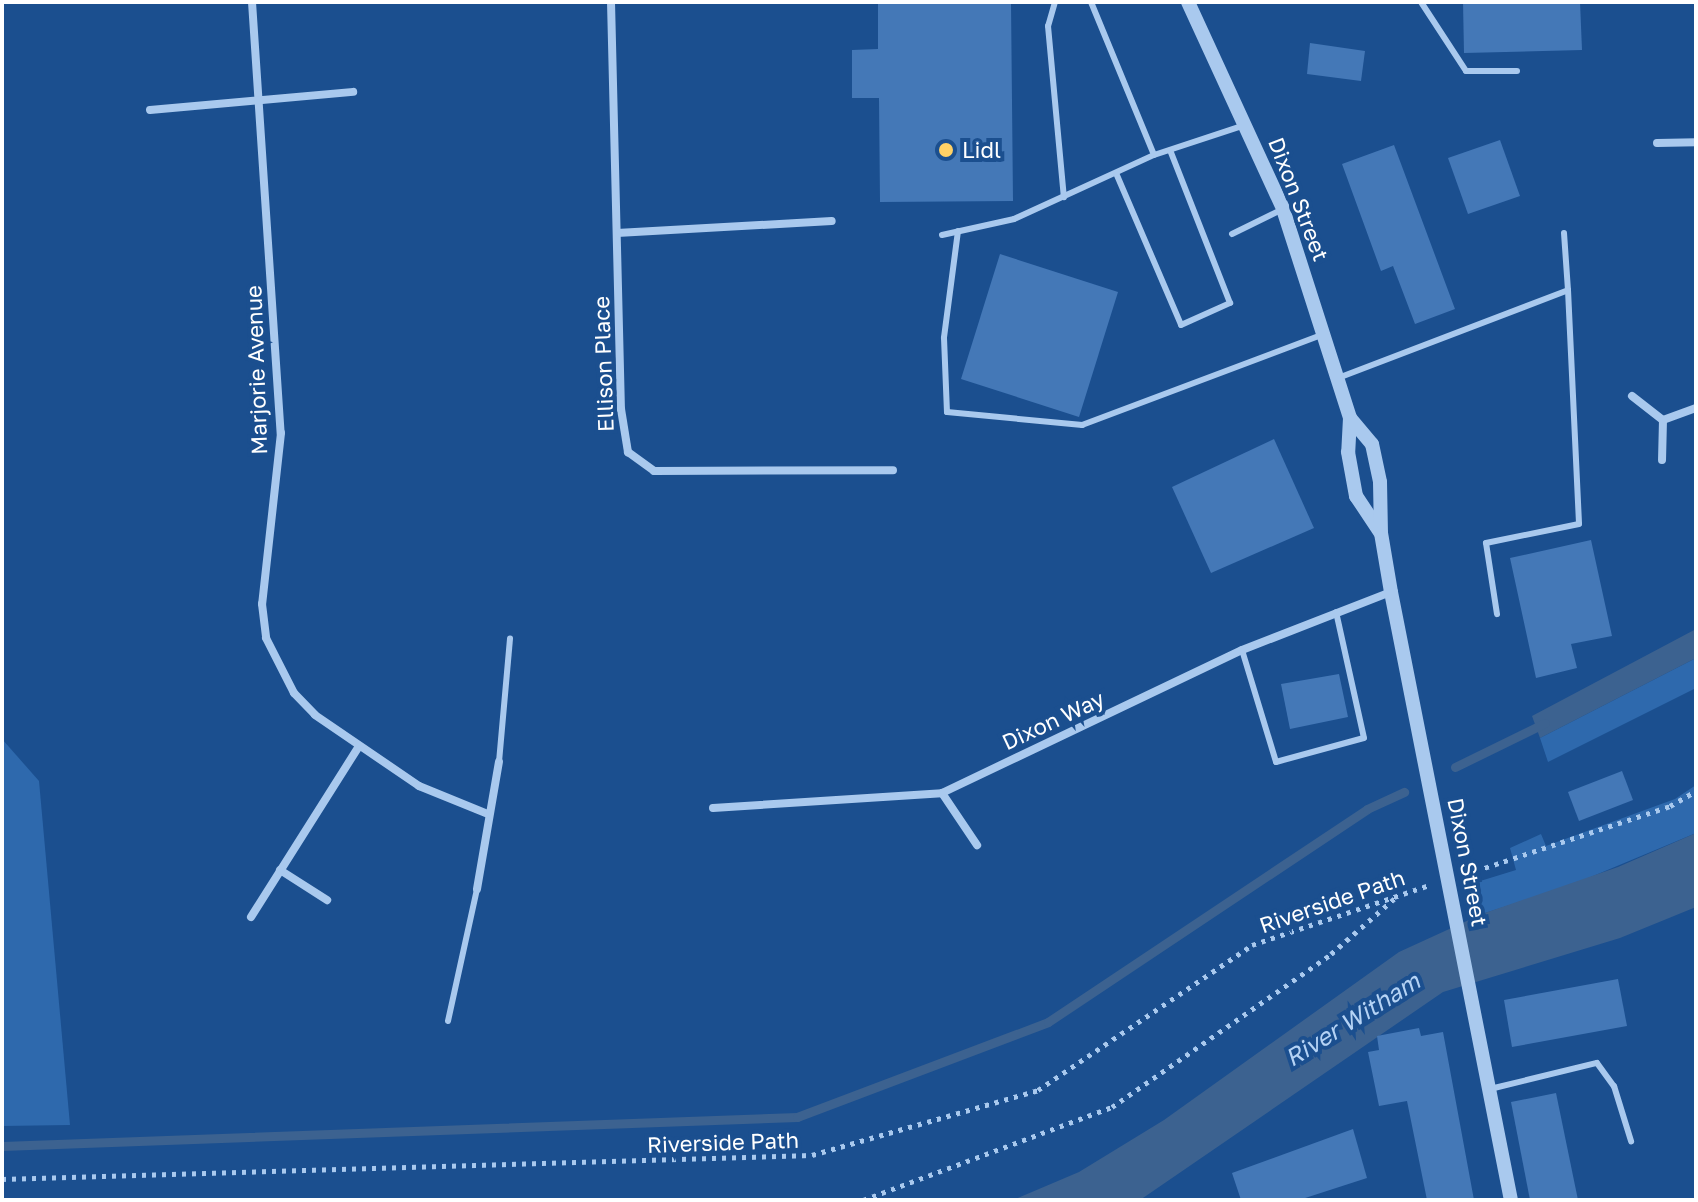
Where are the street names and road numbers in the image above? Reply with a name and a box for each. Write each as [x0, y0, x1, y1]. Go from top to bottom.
street label: Dixon Street [1263, 133, 1335, 265]
street label: Marjorie Avenue [240, 285, 272, 455]
street label: Ellison Place [587, 296, 619, 432]
street label: Dixon Way [998, 685, 1108, 755]
street label: Dixon Street [1443, 796, 1493, 928]
street label: Riverside Path [1256, 864, 1408, 938]
street label: Riverside Path [647, 1126, 799, 1158]

